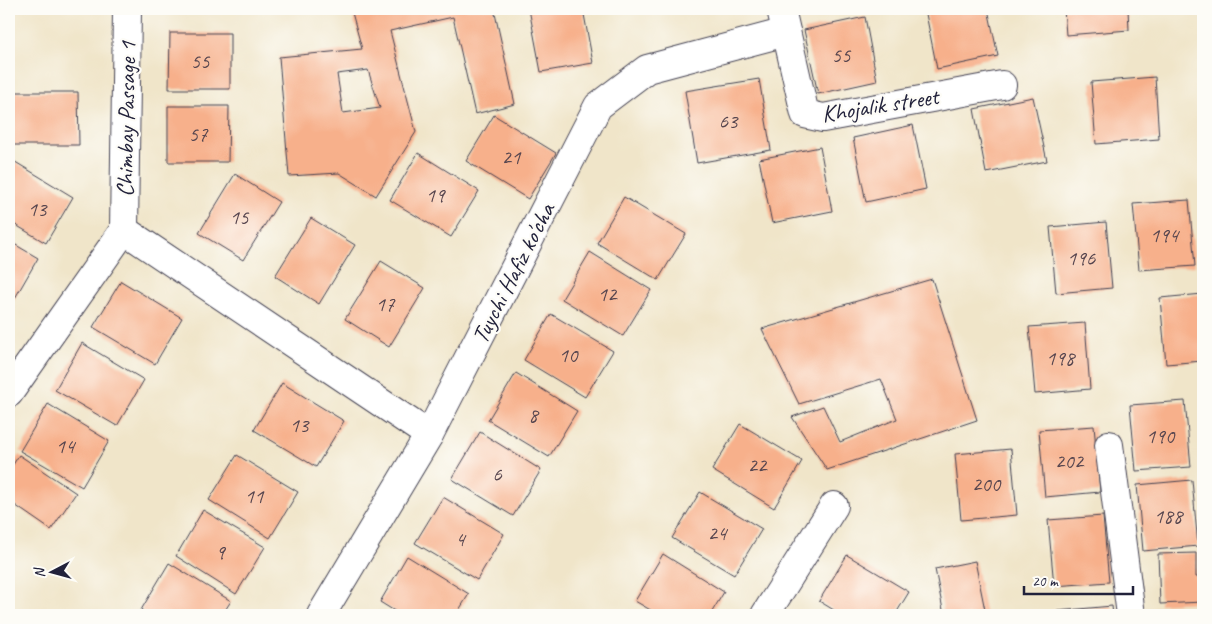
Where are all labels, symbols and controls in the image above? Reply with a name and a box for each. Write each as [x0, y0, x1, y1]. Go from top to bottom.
street label: Chimbay Passage 1 [110, 40, 142, 197]
house number: 55 [832, 42, 852, 68]
house number: 55 [191, 48, 211, 74]
street label: Khojalik street [820, 81, 943, 129]
house number: 63 [719, 108, 739, 134]
house number: 57 [189, 121, 209, 147]
house number: 21 [502, 144, 522, 170]
house number: 19 [426, 182, 446, 208]
house number: 13 [28, 196, 48, 222]
street label: Tuychi Hafiz ko'cha [465, 197, 562, 348]
house number: 15 [230, 204, 250, 230]
house number: 194 [1150, 222, 1181, 248]
house number: 196 [1067, 245, 1096, 271]
house number: 12 [598, 281, 618, 307]
house number: 17 [376, 291, 396, 317]
house number: 10 [559, 342, 579, 368]
house number: 198 [1046, 345, 1077, 371]
house number: 8 [528, 402, 540, 428]
house number: 13 [290, 412, 310, 438]
house number: 190 [1146, 423, 1176, 449]
house number: 14 [56, 433, 77, 459]
house number: 202 [1055, 448, 1085, 474]
house number: 22 [748, 452, 768, 478]
house number: 6 [492, 461, 502, 487]
house number: 200 [972, 471, 1002, 497]
house number: 11 [245, 483, 265, 509]
house number: 188 [1154, 503, 1185, 529]
house number: 24 [708, 520, 729, 546]
house number: 4 [455, 526, 467, 552]
house number: 9 [215, 539, 226, 565]
north arrow [28, 546, 78, 596]
scale bar [1024, 564, 1133, 596]
text: N [30, 566, 48, 579]
text: 20 m [1032, 572, 1059, 591]

